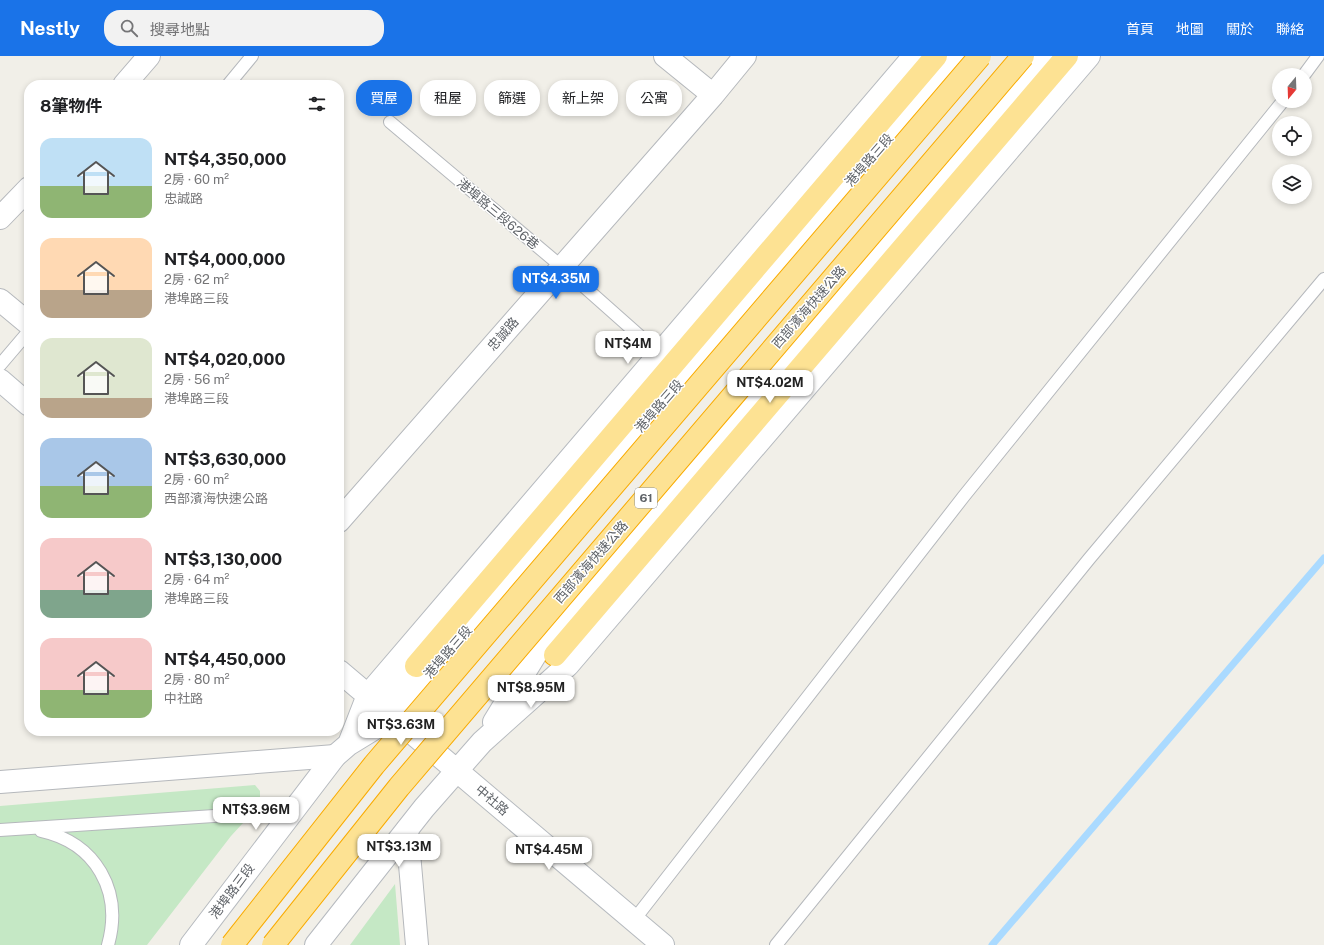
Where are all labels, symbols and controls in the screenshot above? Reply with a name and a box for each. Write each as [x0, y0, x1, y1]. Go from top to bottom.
search box [104, 10, 384, 46]
text: Nestly [20, 17, 80, 39]
icon: search [118, 17, 140, 39]
text: 搜尋地點 [150, 21, 210, 38]
text: 首頁 [1126, 21, 1154, 37]
text: 地圖 [1176, 21, 1204, 37]
text: 關於 [1226, 21, 1254, 37]
text: 聯絡 [1276, 21, 1304, 37]
north arrow [1272, 68, 1312, 108]
map controls [1272, 68, 1312, 204]
chip: 買屋 [356, 80, 412, 116]
chip: 租屋 [420, 80, 476, 116]
chip: 篩選 [484, 80, 540, 116]
chip: 新上架 [548, 80, 618, 116]
chip: 公寓 [626, 80, 682, 116]
icon: filters [306, 93, 328, 115]
text: 8筆物件 [40, 96, 102, 116]
button: locate [1272, 116, 1312, 156]
street label: 港埠路三段 [842, 131, 896, 189]
text: NT$4,350,000 [164, 149, 286, 169]
icon: home [72, 154, 120, 202]
button: layers [1272, 164, 1312, 204]
text: 2房 · 60 m² [164, 172, 229, 187]
street label: 港埠路三段626巷 [454, 175, 542, 253]
text: 忠誠路 [164, 191, 203, 206]
text: NT$4,000,000 [164, 249, 285, 269]
icon: home [72, 254, 120, 302]
street label: 西部濱海快速公路 [769, 263, 849, 351]
pin: NT$4.35M [515, 266, 597, 300]
text: NT$4.35M [522, 271, 590, 286]
text: 2房 · 62 m² [164, 272, 229, 287]
text: 港埠路三段 [164, 291, 229, 306]
street label: 忠誠路 [485, 314, 521, 354]
pin: NT$4M [600, 331, 656, 365]
text: NT$4M [604, 336, 652, 351]
text: NT$4,020,000 [164, 349, 285, 369]
icon: home [72, 354, 120, 402]
pin: NT$4.02M [729, 370, 811, 404]
text: 2房 · 56 m² [164, 372, 230, 387]
text: NT$4.02M [736, 375, 804, 390]
street label: 港埠路三段 [632, 377, 686, 435]
text: 港埠路三段 [164, 391, 229, 406]
text: NT$3,630,000 [164, 449, 286, 469]
icon: home [72, 454, 120, 502]
text: 2房 · 60 m² [164, 472, 229, 487]
road number: 61 [635, 488, 657, 508]
text: 西部濱海快速公路 [164, 491, 268, 506]
street label: 西部濱海快速公路 [551, 518, 631, 606]
text: NT$3,130,000 [164, 549, 282, 569]
icon: home [72, 554, 120, 602]
text: 2房 · 64 m² [164, 572, 229, 587]
text: 港埠路三段 [164, 591, 229, 606]
street label: 港埠路三段 [421, 623, 475, 681]
text: NT$4,450,000 [164, 649, 286, 669]
icon: home [72, 654, 120, 702]
text: 2房 · 80 m² [164, 672, 229, 687]
pin: NT$8.95M [490, 675, 572, 709]
text: NT$8.95M [497, 680, 565, 695]
text: 中社路 [164, 691, 203, 706]
pin: NT$3.63M [360, 712, 442, 746]
text: NT$3.63M [367, 717, 435, 732]
street label: 中社路 [472, 782, 512, 818]
pin: NT$3.96M [215, 797, 297, 831]
text: NT$3.96M [222, 802, 290, 817]
pin: NT$3.13M [358, 834, 440, 868]
pin: NT$4.45M [508, 837, 590, 871]
text: NT$3.13M [366, 839, 432, 854]
text: NT$4.45M [515, 842, 583, 857]
street label: 港埠路三段 [206, 861, 258, 921]

